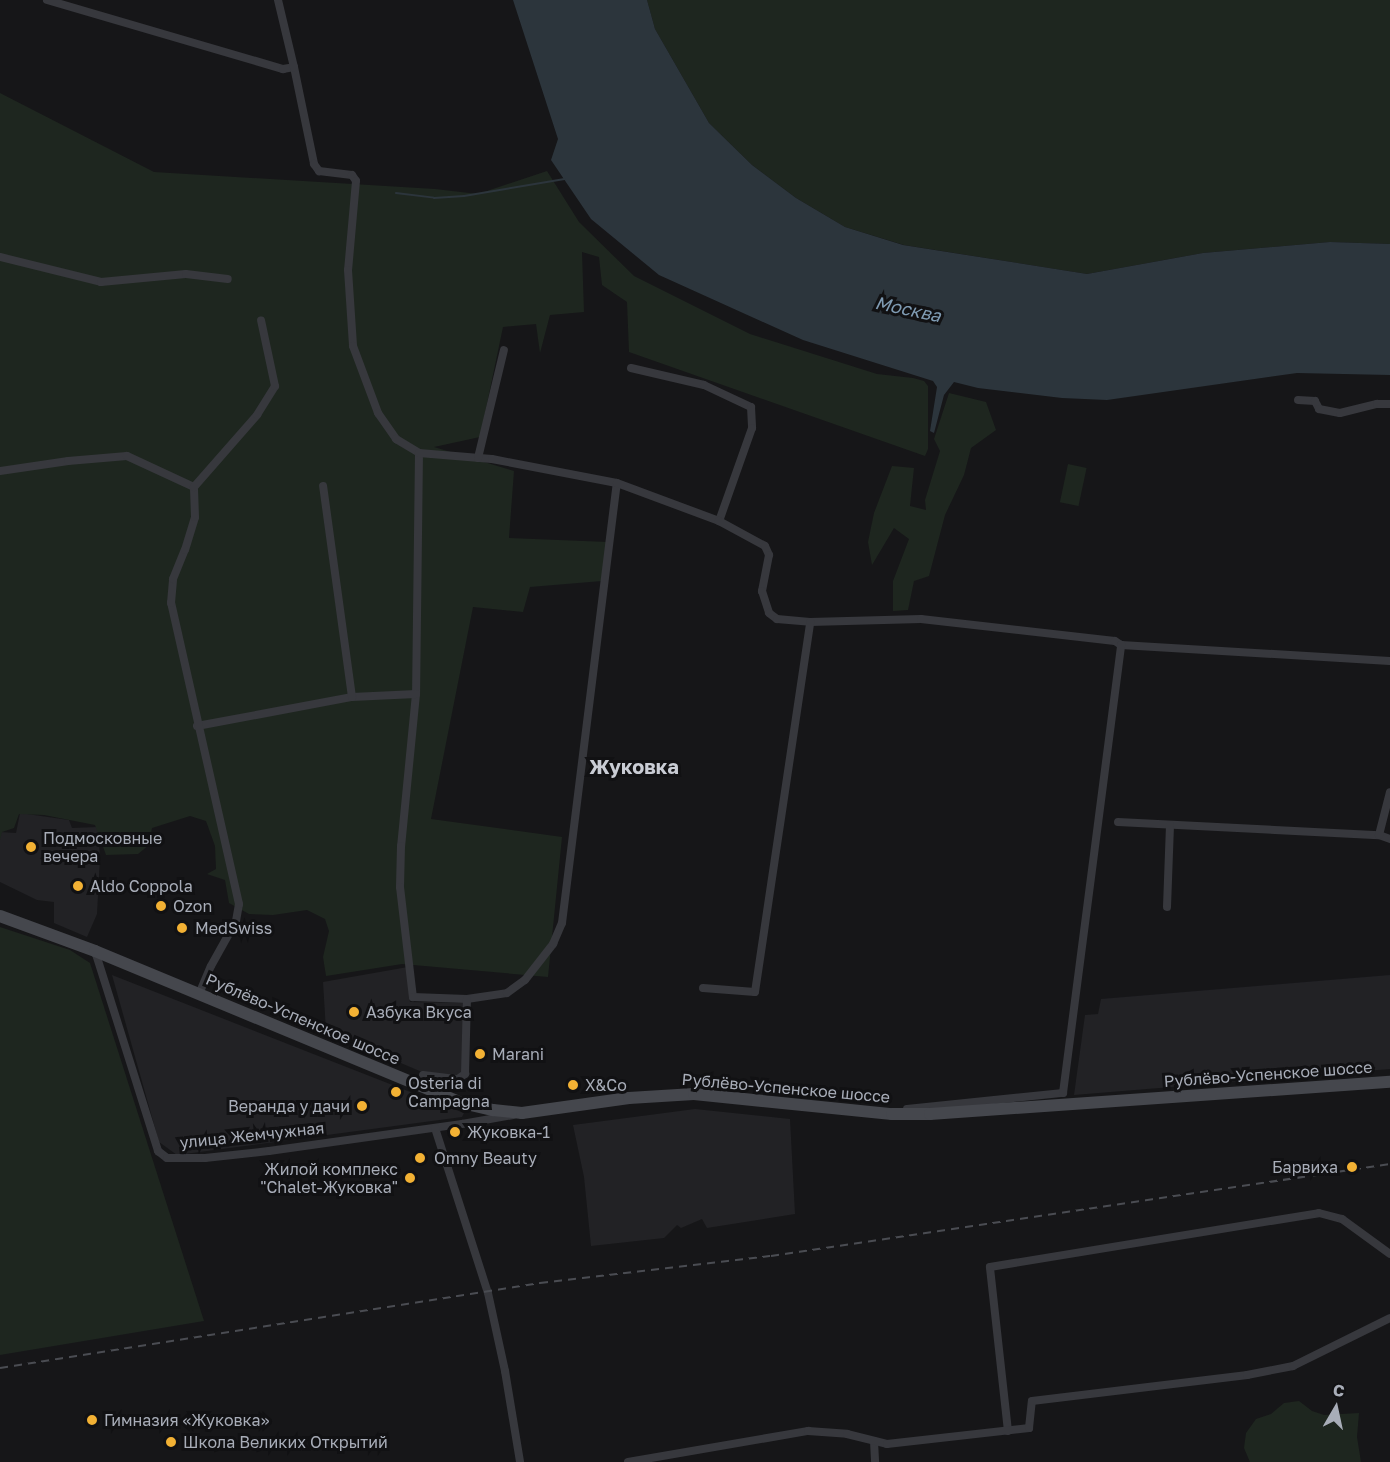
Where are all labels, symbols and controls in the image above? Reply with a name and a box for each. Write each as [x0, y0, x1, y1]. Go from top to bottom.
water label: Москва [873, 291, 943, 327]
district label: Жуковка [589, 754, 679, 778]
place label: Подмосковные вечера [43, 828, 162, 866]
marker: Подмосковные вечера [24, 840, 38, 854]
place label: Aldo Coppola [90, 876, 193, 896]
marker: Aldo Coppola [71, 879, 85, 893]
place label: Ozon [173, 896, 212, 916]
marker: Ozon [154, 899, 168, 913]
place label: MedSwiss [195, 918, 272, 938]
marker: MedSwiss [173, 919, 191, 937]
street label: Рублёво-Успенское шоссе [203, 969, 403, 1069]
place label: Азбука Вкуса [366, 1002, 472, 1022]
marker: Азбука Вкуса [347, 1005, 361, 1019]
place label: Marani [492, 1044, 544, 1064]
marker: Marani [473, 1047, 487, 1061]
street label: Рублёво-Успенское шоссе [1163, 1057, 1373, 1091]
street label: Рублёво-Успенское шоссе [681, 1069, 891, 1107]
place label: Osteria di Campagna [408, 1073, 490, 1111]
place label: X&Co [585, 1075, 627, 1095]
marker: X&Co [566, 1078, 580, 1092]
marker: Osteria di Campagna [389, 1085, 403, 1099]
place label: Веранда у дачи [228, 1096, 350, 1116]
marker: Веранда у дачи [355, 1099, 369, 1113]
street label: улица Жемчужная [179, 1118, 325, 1152]
place label: Жуковка-1 [467, 1122, 550, 1142]
marker: Жуковка-1 [448, 1125, 462, 1139]
place label: Omny Beauty [434, 1148, 537, 1168]
marker: Omny Beauty [411, 1149, 429, 1167]
place label: Барвиха [1272, 1157, 1338, 1177]
marker: Барвиха [1343, 1158, 1361, 1176]
place label: Жилой комплекс "Chalet-Жуковка" [260, 1159, 398, 1197]
marker: Жилой комплекс "Chalet-Жуковка" [403, 1171, 417, 1185]
north arrow [1306, 1378, 1366, 1438]
text: С [1332, 1379, 1346, 1401]
place label: Гимназия «Жуковка» [104, 1410, 269, 1430]
marker: Гимназия «Жуковка» [85, 1413, 99, 1427]
place label: Школа Великих Открытий [183, 1432, 388, 1452]
marker: Школа Великих Открытий [164, 1435, 178, 1449]

